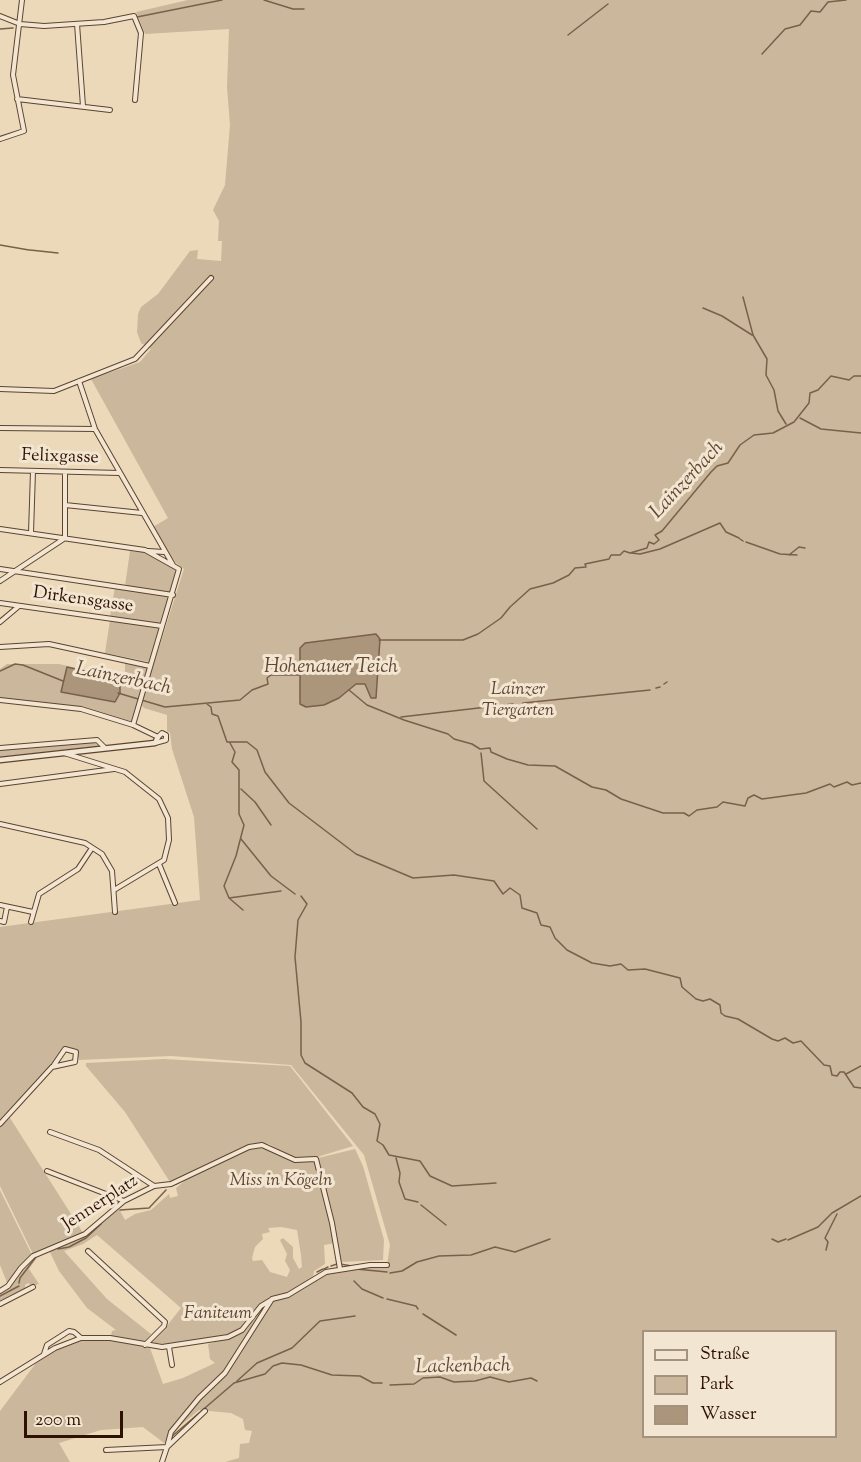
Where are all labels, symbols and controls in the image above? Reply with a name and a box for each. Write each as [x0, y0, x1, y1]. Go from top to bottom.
water label: Lainzerbach [646, 437, 730, 525]
street label: Felixgasse [21, 446, 99, 470]
street label: Dirkensgasse [31, 583, 135, 619]
water label: Hohenauer Teich [264, 657, 398, 681]
water label: Lainzerbach [73, 658, 173, 702]
park label: Lainzer Tiergarten [482, 680, 554, 722]
park label: Miss in Kögeln [230, 1171, 332, 1193]
street label: Jennerplatz [59, 1172, 143, 1236]
park label: Faniteum [184, 1304, 252, 1326]
legend [642, 1330, 837, 1438]
text: Straße [700, 1342, 750, 1368]
water label: Lackenbach [415, 1355, 511, 1381]
text: Park [700, 1372, 734, 1398]
scale bar [27, 1399, 126, 1437]
text: Wasser [700, 1402, 757, 1428]
text: 200 m [35, 1408, 81, 1434]

